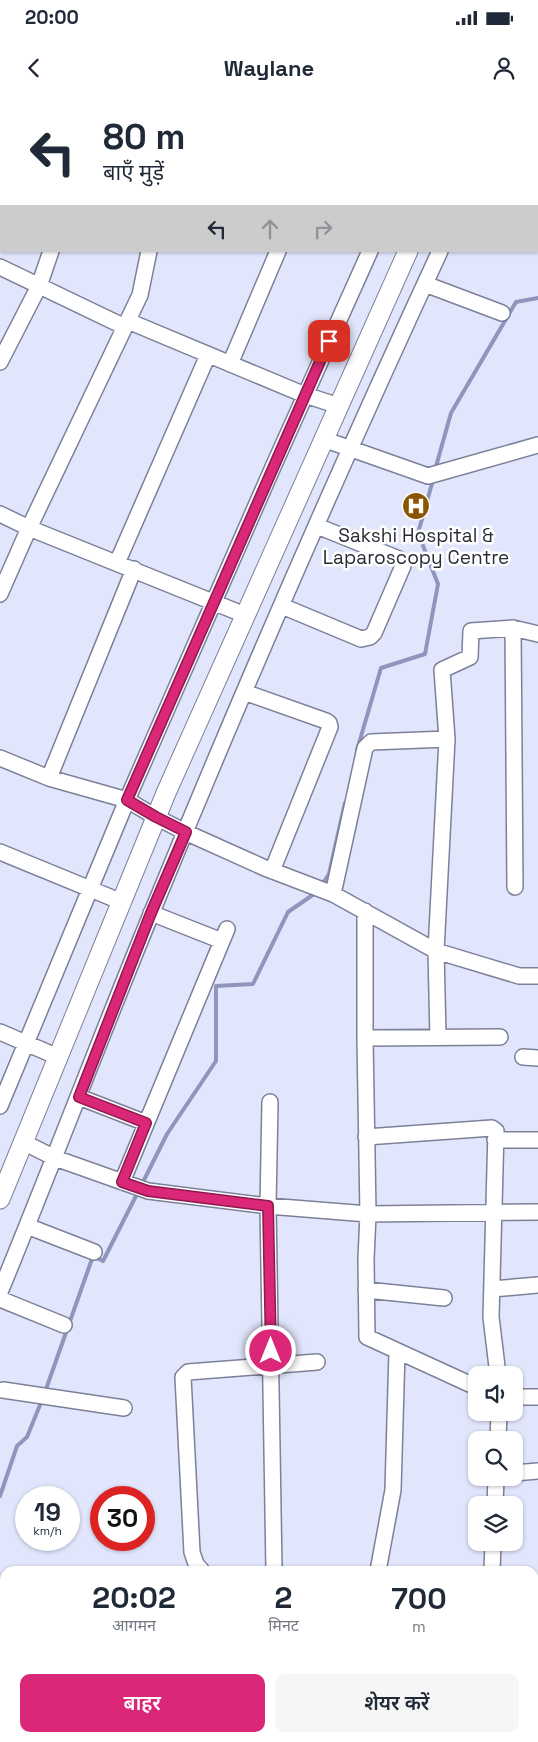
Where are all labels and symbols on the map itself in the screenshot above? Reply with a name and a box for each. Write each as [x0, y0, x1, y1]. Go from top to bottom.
pin [308, 320, 350, 362]
hospital icon: Sakshi Hospital & Laparoscopy Centre [401, 491, 431, 521]
place label: Sakshi Hospital & Laparoscopy Centre [323, 523, 509, 570]
position arrow [244, 1324, 296, 1376]
speed limit sign: 30 [90, 1486, 155, 1551]

